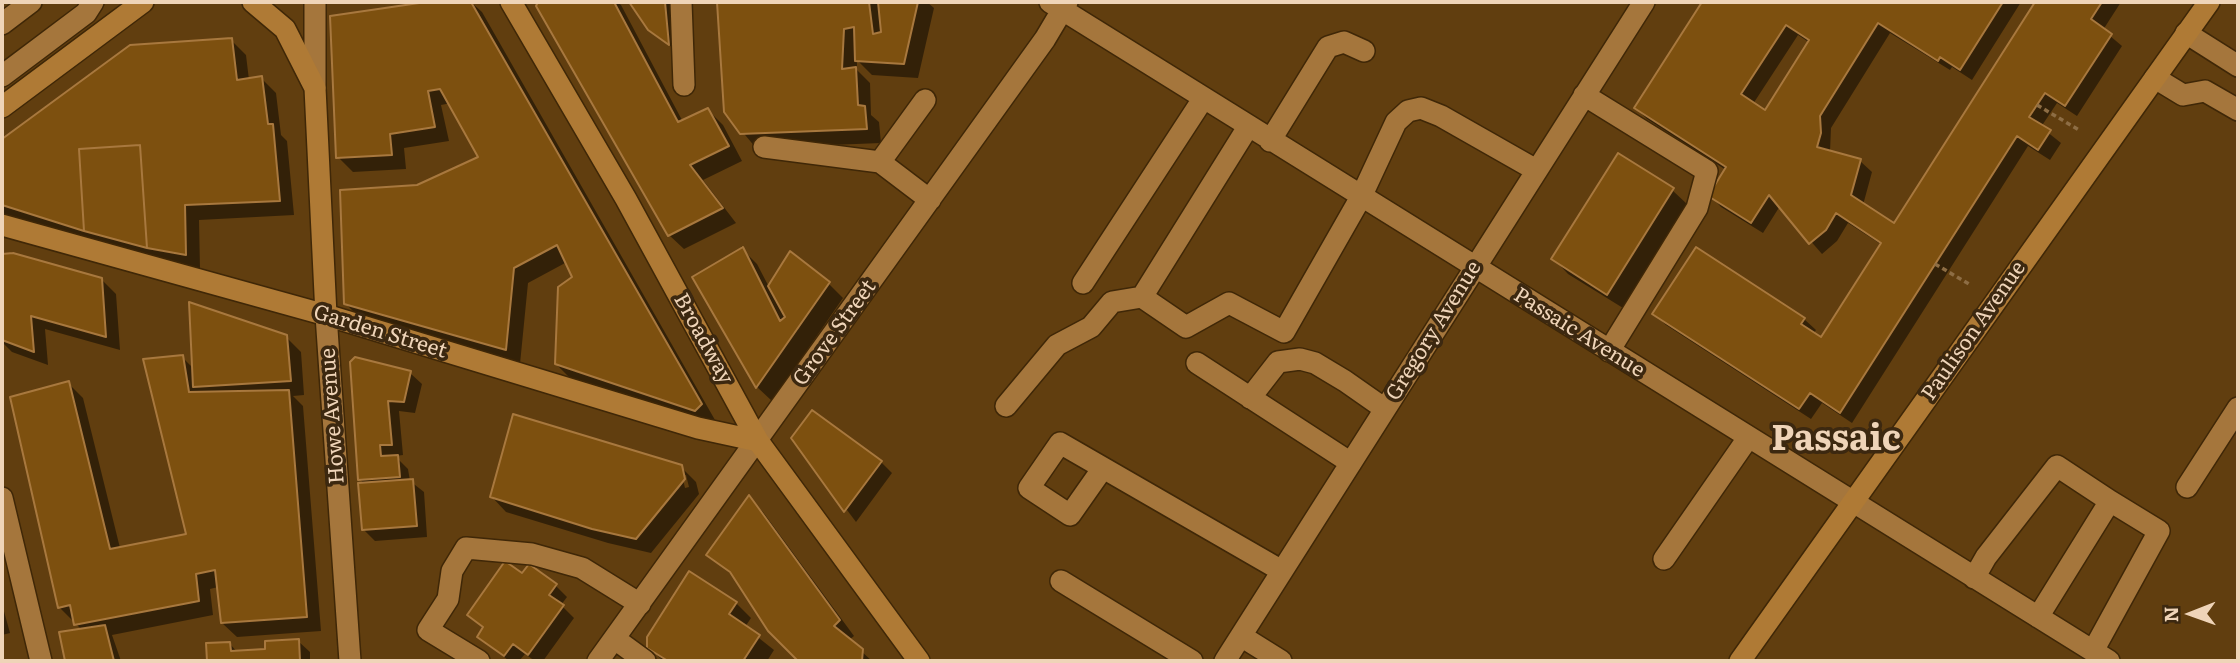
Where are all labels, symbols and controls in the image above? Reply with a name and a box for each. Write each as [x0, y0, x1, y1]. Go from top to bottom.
street label: Gregory Avenue [1381, 257, 1487, 405]
street label: Paulison Avenue [1917, 257, 2031, 405]
street label: Grove Street [788, 275, 882, 391]
street label: Passaic Avenue [1509, 283, 1649, 383]
street label: Broadway [668, 289, 738, 389]
street label: Garden Street [310, 300, 450, 364]
street label: Howe Avenue [316, 347, 350, 485]
district label: Passaic [1771, 419, 1901, 461]
north arrow [2156, 579, 2226, 649]
text: N [2156, 606, 2184, 623]

